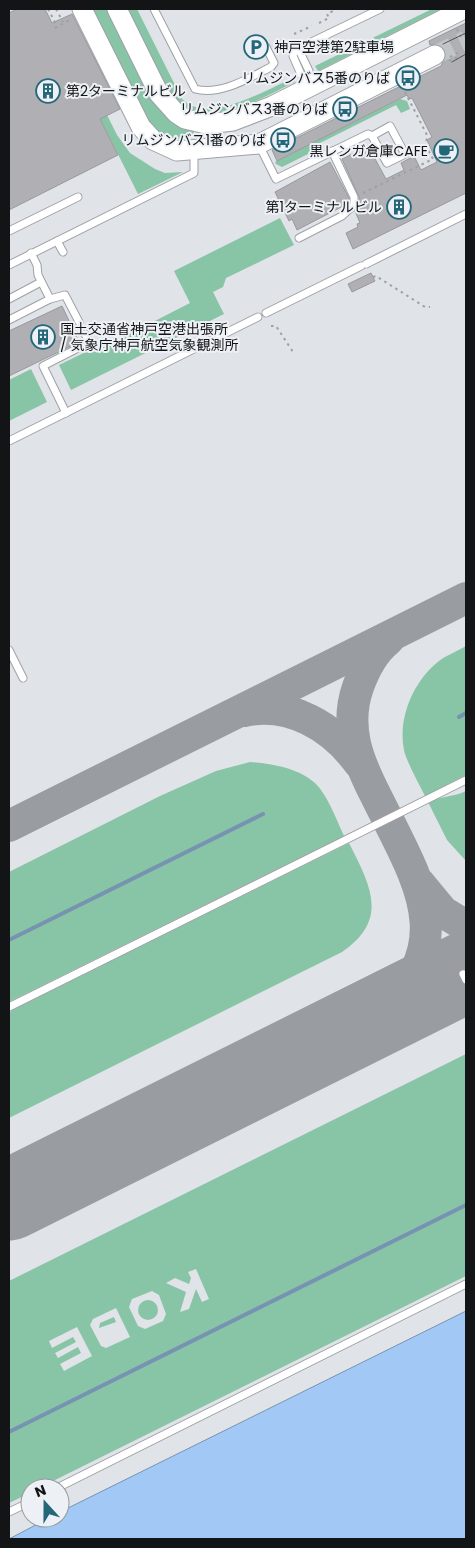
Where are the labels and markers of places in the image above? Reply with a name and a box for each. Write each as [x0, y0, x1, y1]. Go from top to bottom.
parking icon: 神戸空港第2駐車場 [243, 34, 269, 60]
place label: 神戸空港第2駐車場 [274, 37, 394, 57]
bus stop icon: リムジンバス5番のりば [395, 65, 421, 91]
place label: リムジンバス5番のりば [241, 68, 390, 88]
building icon: 第2ターミナルビル [35, 78, 61, 104]
place label: 第2ターミナルビル [66, 81, 186, 101]
bus stop icon: リムジンバス3番のりば [332, 96, 358, 122]
place label: リムジンバス3番のりば [180, 99, 328, 119]
bus stop icon: リムジンバス1番のりば [270, 127, 296, 153]
place label: リムジンバス1番のりば [122, 130, 266, 150]
cafe icon: 黒レンガ倉庫CAFE [433, 138, 459, 164]
place label: 黒レンガ倉庫CAFE [310, 141, 428, 161]
building icon: 第1ターミナルビル [386, 194, 412, 220]
place label: 第1ターミナルビル [266, 197, 382, 217]
place label: 国土交通省神戸空港出張所 / 気象庁神戸航空気象観測所 [60, 319, 238, 355]
building icon: 国土交通省神戸空港出張所 / 気象庁神戸航空気象観測所 [30, 324, 56, 350]

